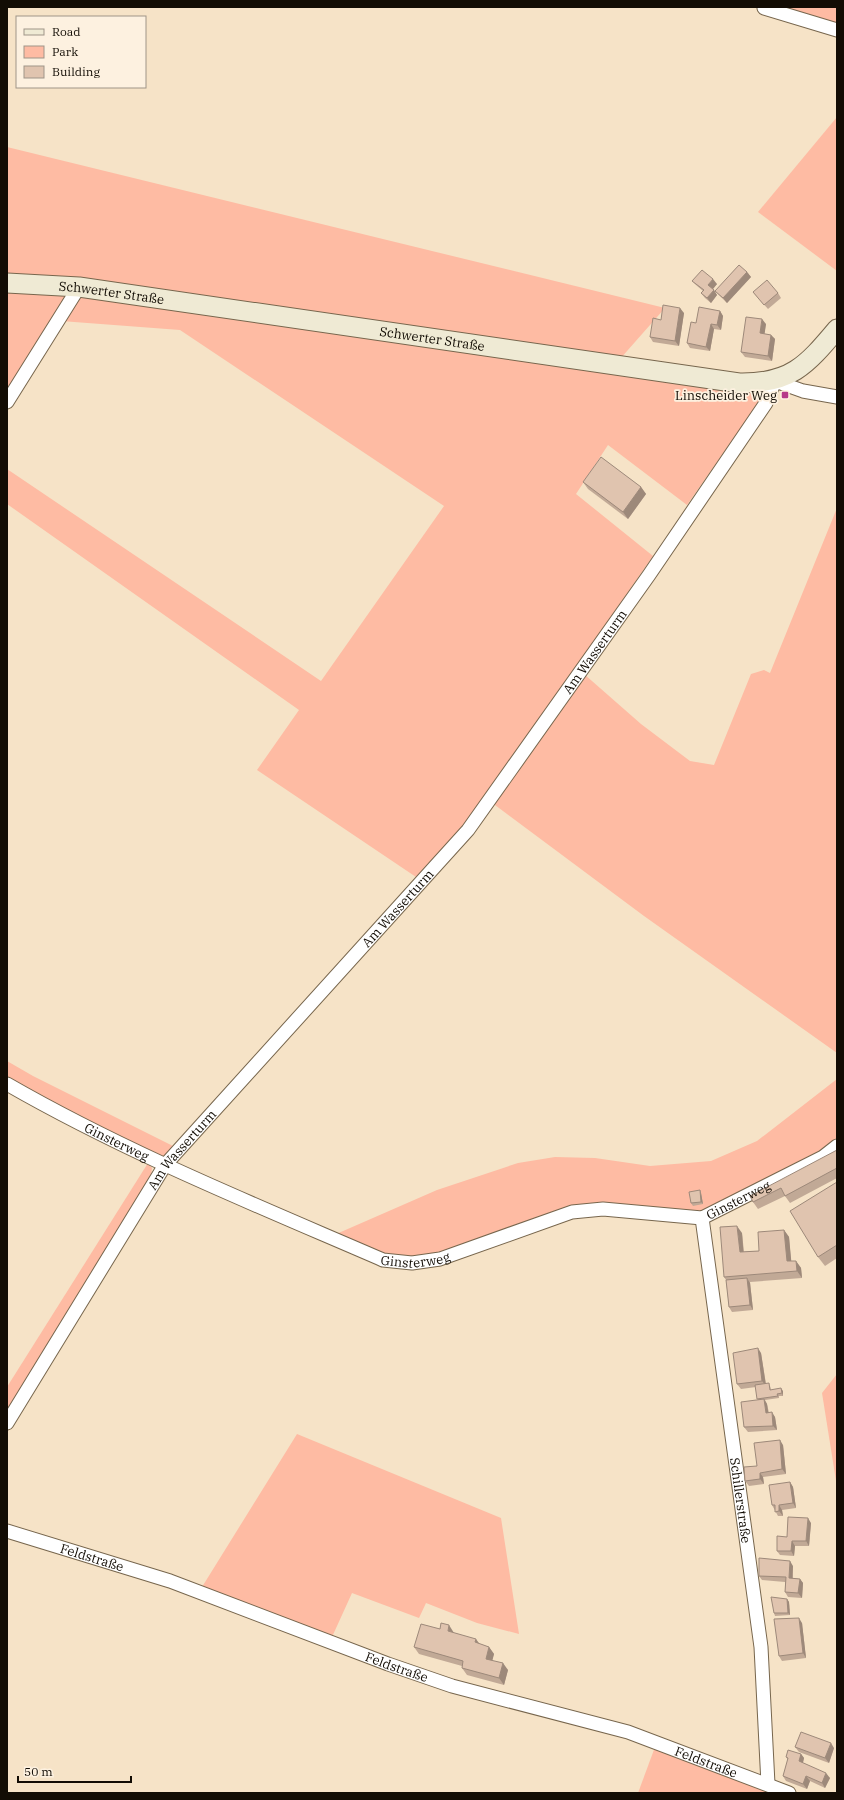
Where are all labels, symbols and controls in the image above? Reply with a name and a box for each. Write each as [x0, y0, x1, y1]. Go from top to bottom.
legend [16, 16, 146, 88]
text: Road [52, 24, 81, 39]
text: Park [52, 44, 78, 59]
text: Building [52, 64, 100, 79]
street label: Schwerter Straße [58, 277, 165, 308]
street label: Schwerter Straße [378, 322, 486, 354]
place label: Linscheider Weg [675, 387, 777, 404]
marker: Linscheider Weg [780, 390, 790, 400]
street label: Am Wasserturm [559, 606, 630, 697]
street label: Am Wasserturm [358, 865, 437, 951]
street label: Am Wasserturm [143, 1106, 220, 1193]
street label: Ginsterweg [82, 1119, 152, 1165]
street label: Ginsterweg [703, 1176, 773, 1223]
street label: Ginsterweg [380, 1248, 452, 1272]
street label: Schillerstraße [727, 1456, 755, 1544]
street label: Feldstraße [58, 1539, 126, 1575]
street label: Feldstraße [363, 1648, 430, 1686]
street label: Feldstraße [673, 1742, 740, 1781]
scale bar [18, 1758, 131, 1784]
text: 50 m [24, 1764, 53, 1779]

